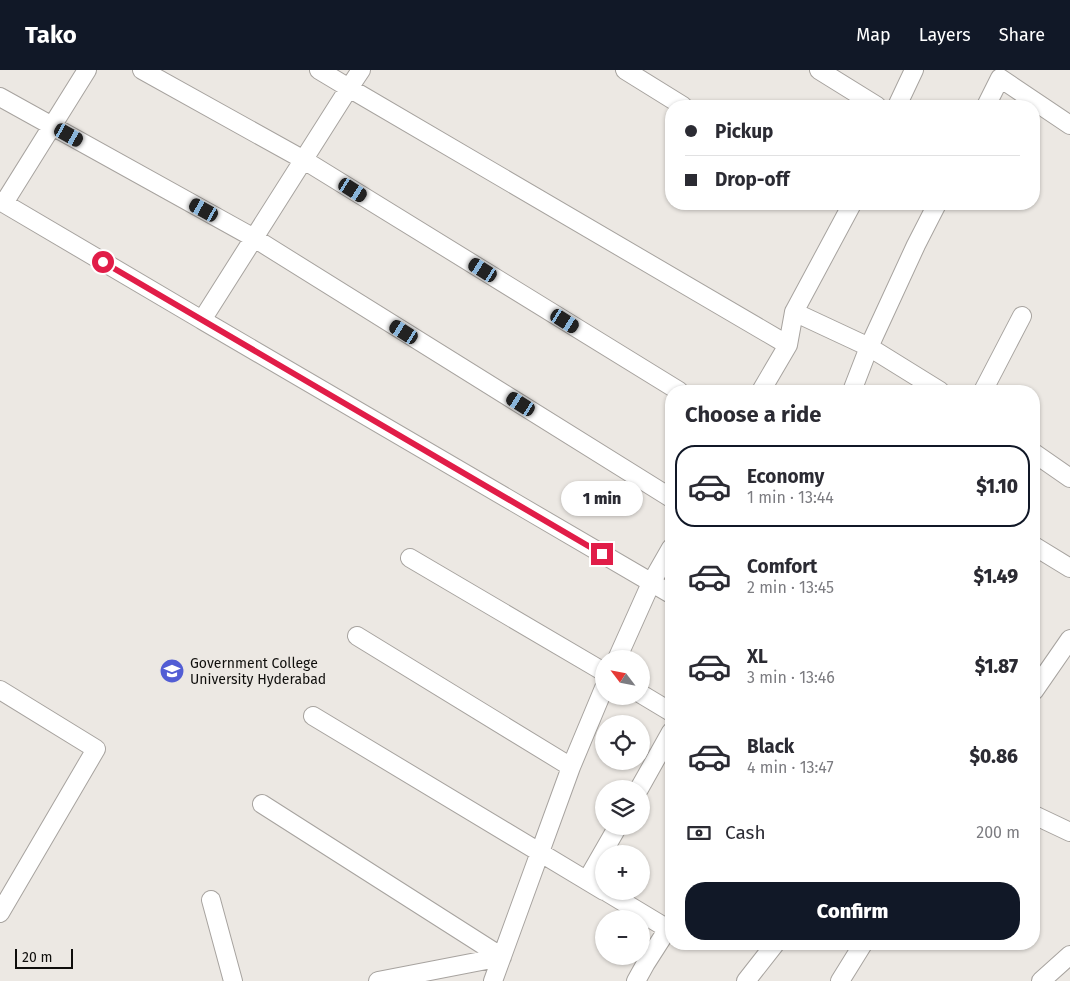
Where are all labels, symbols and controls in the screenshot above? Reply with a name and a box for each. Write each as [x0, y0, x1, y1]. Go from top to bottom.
text: Tako [25, 21, 77, 49]
text: Map [856, 24, 891, 46]
text: Layers [919, 24, 971, 46]
text: Share [999, 24, 1045, 46]
text: Pickup [715, 120, 773, 143]
car [52, 121, 85, 149]
text: Drop-off [715, 168, 789, 191]
car [336, 176, 369, 204]
car [187, 196, 220, 224]
route start [92, 251, 114, 273]
car [466, 256, 499, 284]
car [548, 307, 581, 335]
car [387, 318, 420, 346]
car [504, 390, 537, 418]
text: Choose a ride [685, 401, 821, 428]
icon: car [687, 464, 732, 509]
text: Economy [747, 465, 824, 488]
text: $1.10 [976, 475, 1018, 498]
callout: 1 min [561, 482, 643, 516]
text: 1 min · 13:44 [747, 488, 834, 507]
text: 1 min [583, 489, 621, 508]
route end [591, 543, 613, 565]
icon: car [687, 554, 732, 599]
text: Comfort [747, 555, 817, 578]
text: $1.49 [974, 565, 1018, 588]
text: 2 min · 13:45 [747, 578, 834, 597]
icon: car [687, 644, 732, 689]
text: XL [747, 645, 768, 668]
north arrow [595, 650, 650, 705]
map controls [595, 650, 650, 965]
place label: Government College University Hyderabad [190, 655, 326, 688]
text: $1.87 [975, 655, 1018, 678]
school or university icon: Government College University Hyderabad [159, 658, 185, 684]
text: 3 min · 13:46 [747, 668, 835, 687]
button: locate [595, 715, 650, 770]
icon: car [687, 734, 732, 779]
text: Black [747, 735, 794, 758]
text: $0.86 [970, 745, 1018, 768]
text: 4 min · 13:47 [747, 758, 834, 777]
button: layers [595, 780, 650, 835]
icon: cash [685, 819, 713, 847]
text: Cash [725, 821, 766, 844]
text: 200 m [976, 823, 1020, 842]
button: + [595, 845, 650, 900]
button: Confirm [685, 882, 1020, 940]
button: − [595, 910, 650, 965]
scale bar [15, 946, 72, 969]
text: 20 m [22, 949, 52, 966]

